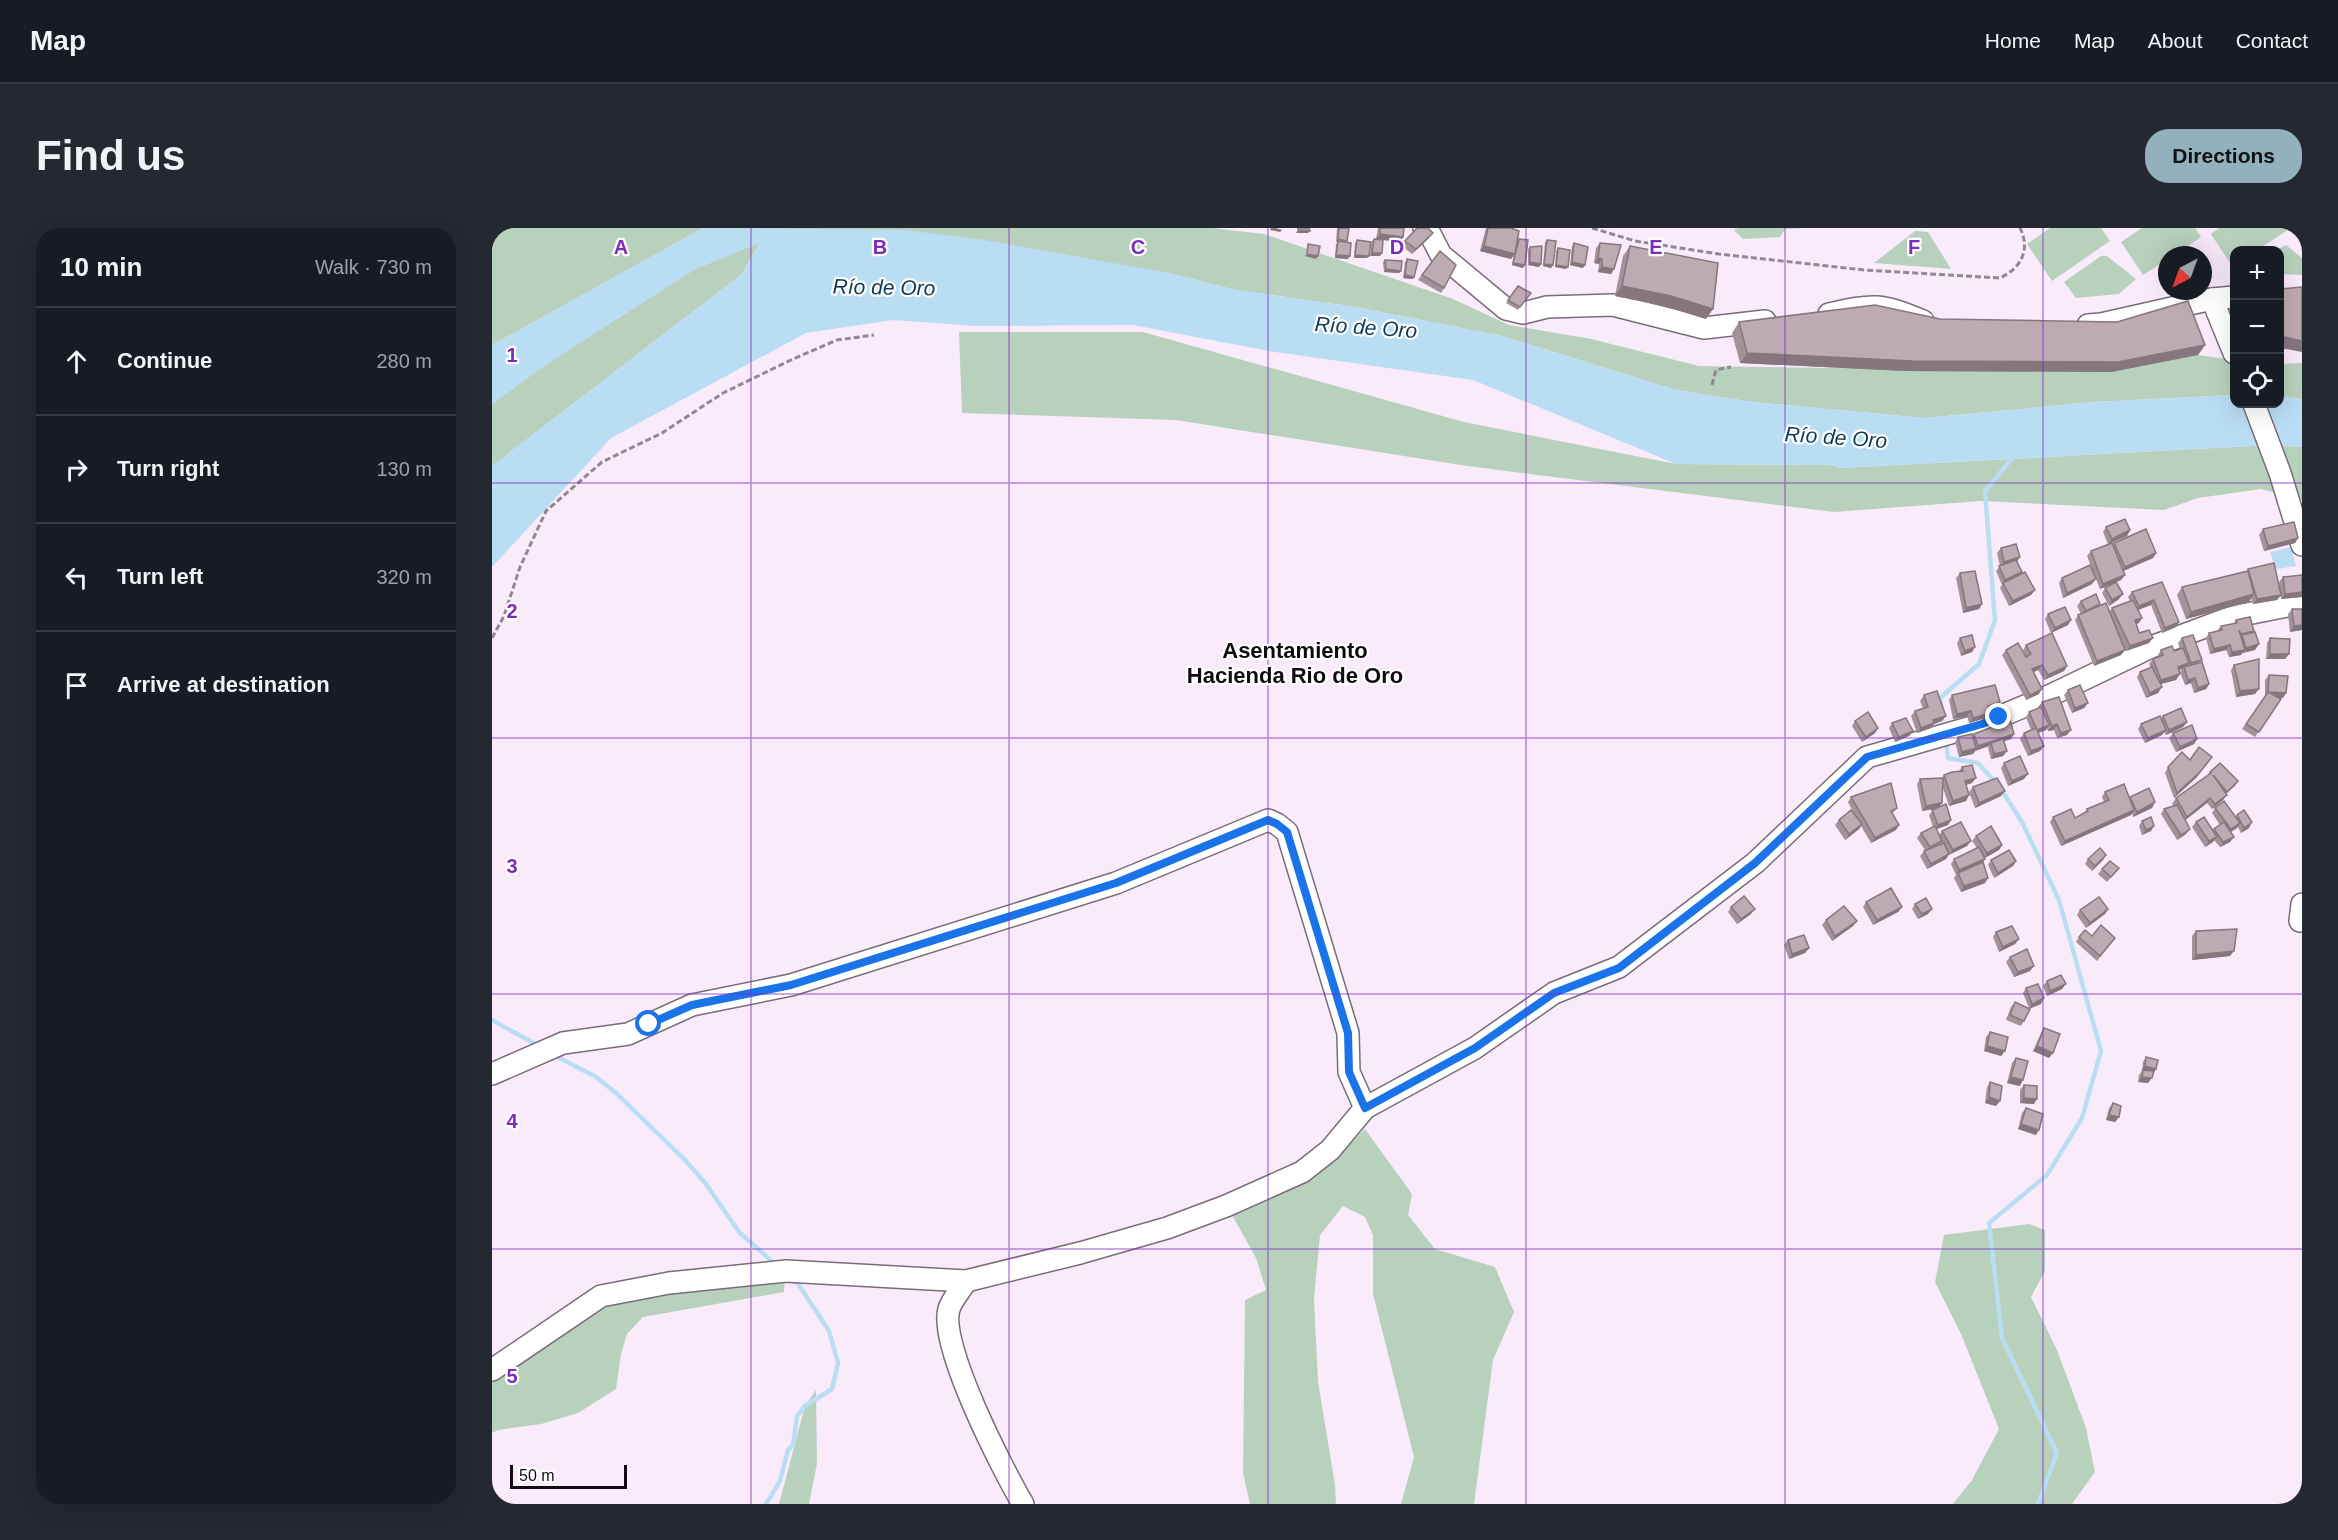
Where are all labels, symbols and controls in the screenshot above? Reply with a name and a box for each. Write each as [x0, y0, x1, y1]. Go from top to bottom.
text: Map [30, 25, 86, 56]
text: Home [1985, 29, 2041, 52]
text: Map [2074, 29, 2115, 52]
text: About [2148, 29, 2203, 52]
text: Contact [2236, 29, 2308, 52]
button: Directions [2145, 129, 2302, 183]
text: Find us [36, 132, 185, 179]
text: A [614, 236, 628, 258]
text: B [873, 236, 887, 258]
text: C [1131, 236, 1145, 258]
text: D [1390, 236, 1404, 258]
text: E [1649, 236, 1663, 258]
text: F [1908, 236, 1920, 258]
north arrow [2158, 246, 2212, 300]
map controls [2230, 246, 2284, 408]
button: + [2230, 246, 2284, 300]
text: 10 min [60, 252, 142, 282]
text: Walk · 730 m [315, 256, 432, 278]
water label: Río de Oro [832, 275, 936, 299]
button: − [2230, 300, 2284, 354]
water label: Río de Oro [1314, 312, 1418, 342]
text: 1 [506, 344, 518, 366]
icon: ahead [60, 345, 93, 378]
text: Continue [117, 348, 212, 373]
text: 280 m [376, 350, 432, 372]
button: locate [2230, 354, 2284, 408]
water label: Río de Oro [1784, 422, 1888, 452]
icon: right [60, 453, 93, 486]
text: Turn right [117, 456, 219, 481]
text: 130 m [376, 458, 432, 480]
icon: left [60, 561, 93, 594]
text: Turn left [117, 564, 203, 589]
text: 320 m [376, 566, 432, 588]
text: 2 [506, 600, 518, 622]
district label: Asentamiento Hacienda Rio de Oro [1187, 638, 1403, 688]
icon: arrive [60, 669, 93, 702]
text: Arrive at destination [117, 672, 330, 697]
route end [1985, 703, 2011, 729]
text: 3 [506, 855, 518, 877]
route start [635, 1010, 661, 1036]
text: 4 [506, 1110, 518, 1132]
text: 5 [506, 1365, 518, 1387]
scale bar [510, 1462, 627, 1490]
text: 50 m [519, 1467, 555, 1484]

